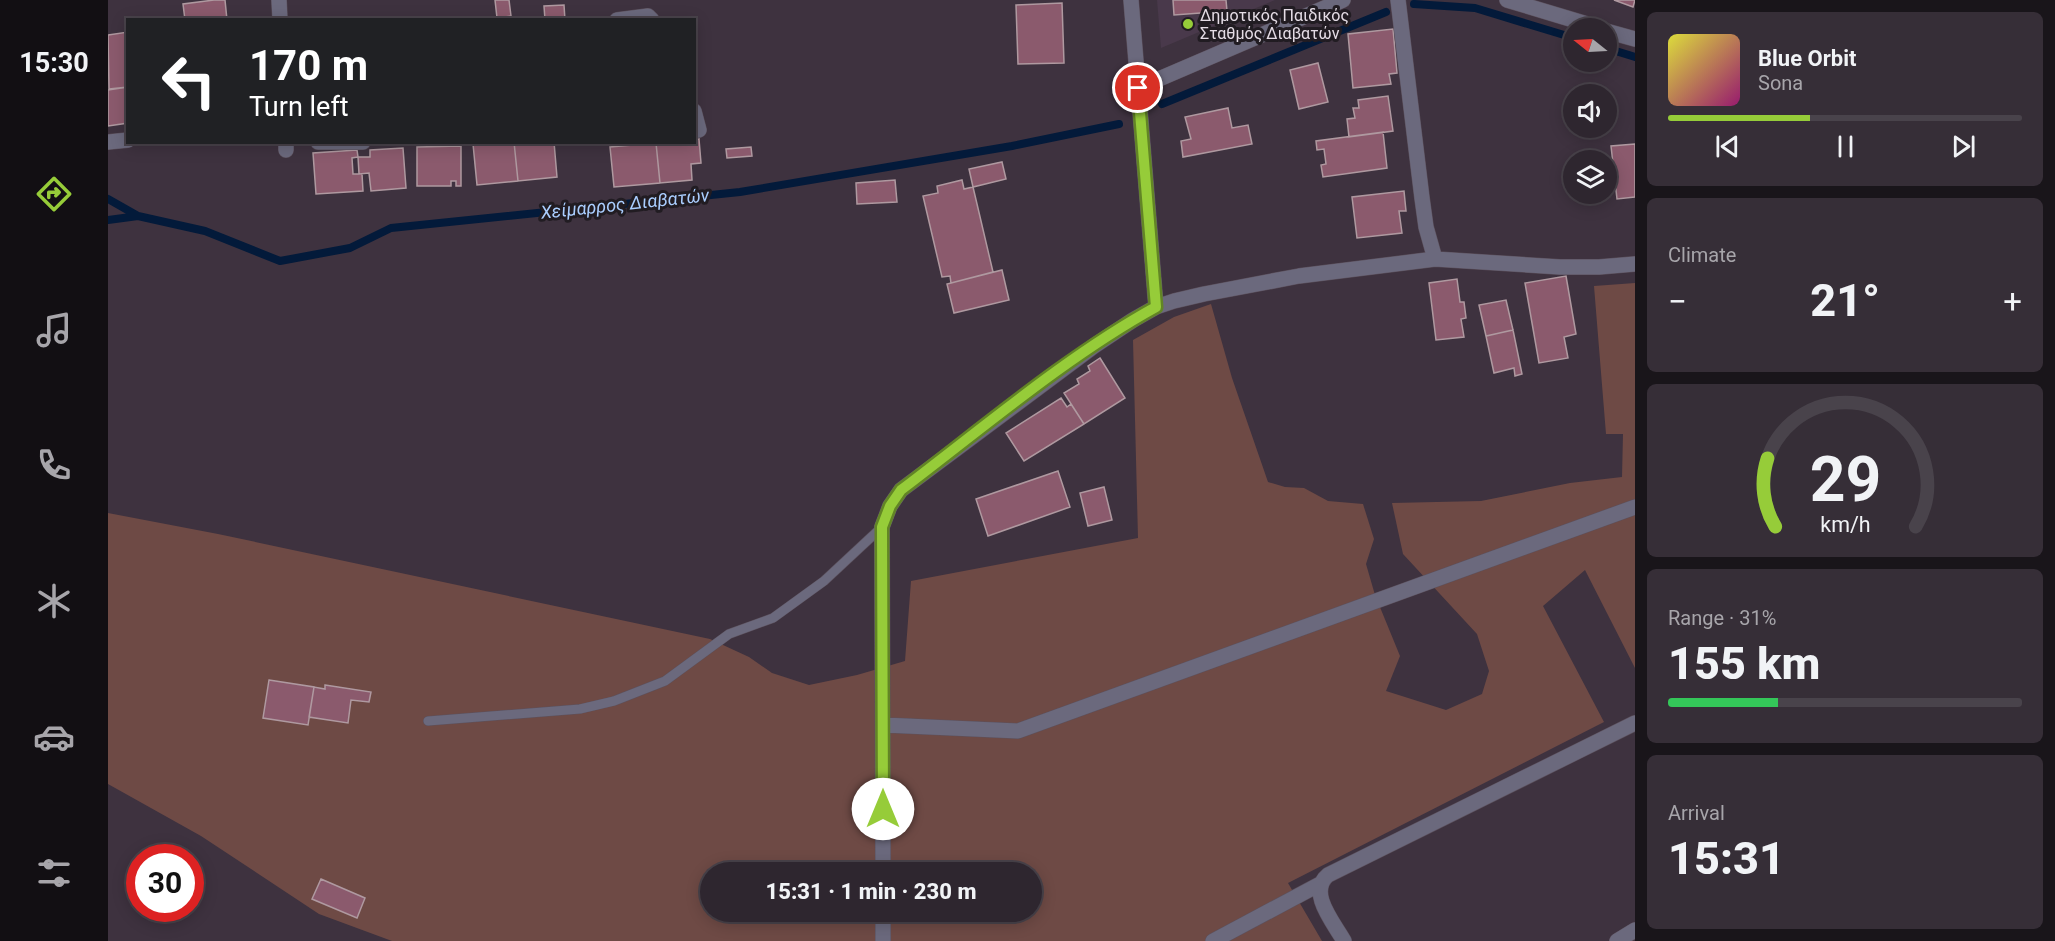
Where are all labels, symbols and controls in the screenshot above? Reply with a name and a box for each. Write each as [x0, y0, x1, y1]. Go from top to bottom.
place label: Δημοτικός Παιδικός Σταθμός Διαβατών [1200, 6, 1349, 43]
marker: Δημοτικός Παιδικός Σταθμός Διαβατών [1181, 17, 1195, 31]
north arrow [1563, 18, 1617, 72]
map controls [1563, 18, 1617, 204]
text: 170 m [249, 41, 368, 90]
icon: left [150, 42, 228, 120]
text: Blue Orbit [1758, 46, 1856, 71]
text: 15:30 [19, 47, 89, 79]
pin [1112, 62, 1163, 113]
icon: arrive [1121, 71, 1154, 104]
text: Sona [1758, 71, 1803, 95]
button: sound [1563, 84, 1617, 138]
text: Turn left [249, 91, 349, 123]
icon: previous [1711, 130, 1744, 163]
icon: pause [1829, 130, 1862, 163]
icon: next [1947, 130, 1980, 163]
button: layers [1563, 150, 1617, 204]
icon: directions [33, 173, 75, 215]
water label: Χείμαρρος Διαβατών [539, 184, 711, 223]
text: Climate [1668, 243, 1736, 267]
text: 21° [1810, 274, 1880, 327]
text: − [1668, 282, 1687, 321]
text: + [2003, 282, 2022, 321]
icon: music [33, 309, 75, 351]
icon: phone [33, 444, 75, 486]
text: 29 [1809, 444, 1881, 517]
text: km/h [1820, 513, 1870, 538]
icon: climate [33, 580, 75, 622]
text: Range · 31% [1668, 606, 1776, 630]
text: 155 km [1668, 637, 1820, 690]
icon: car [33, 716, 75, 758]
position arrow [851, 777, 915, 841]
text: Arrival [1668, 801, 1725, 825]
text: 15:31 [1668, 832, 1785, 885]
speed limit sign: 30 [126, 844, 204, 922]
icon: filters [33, 852, 75, 894]
text: 15:31 · 1 min · 230 m [766, 879, 976, 904]

